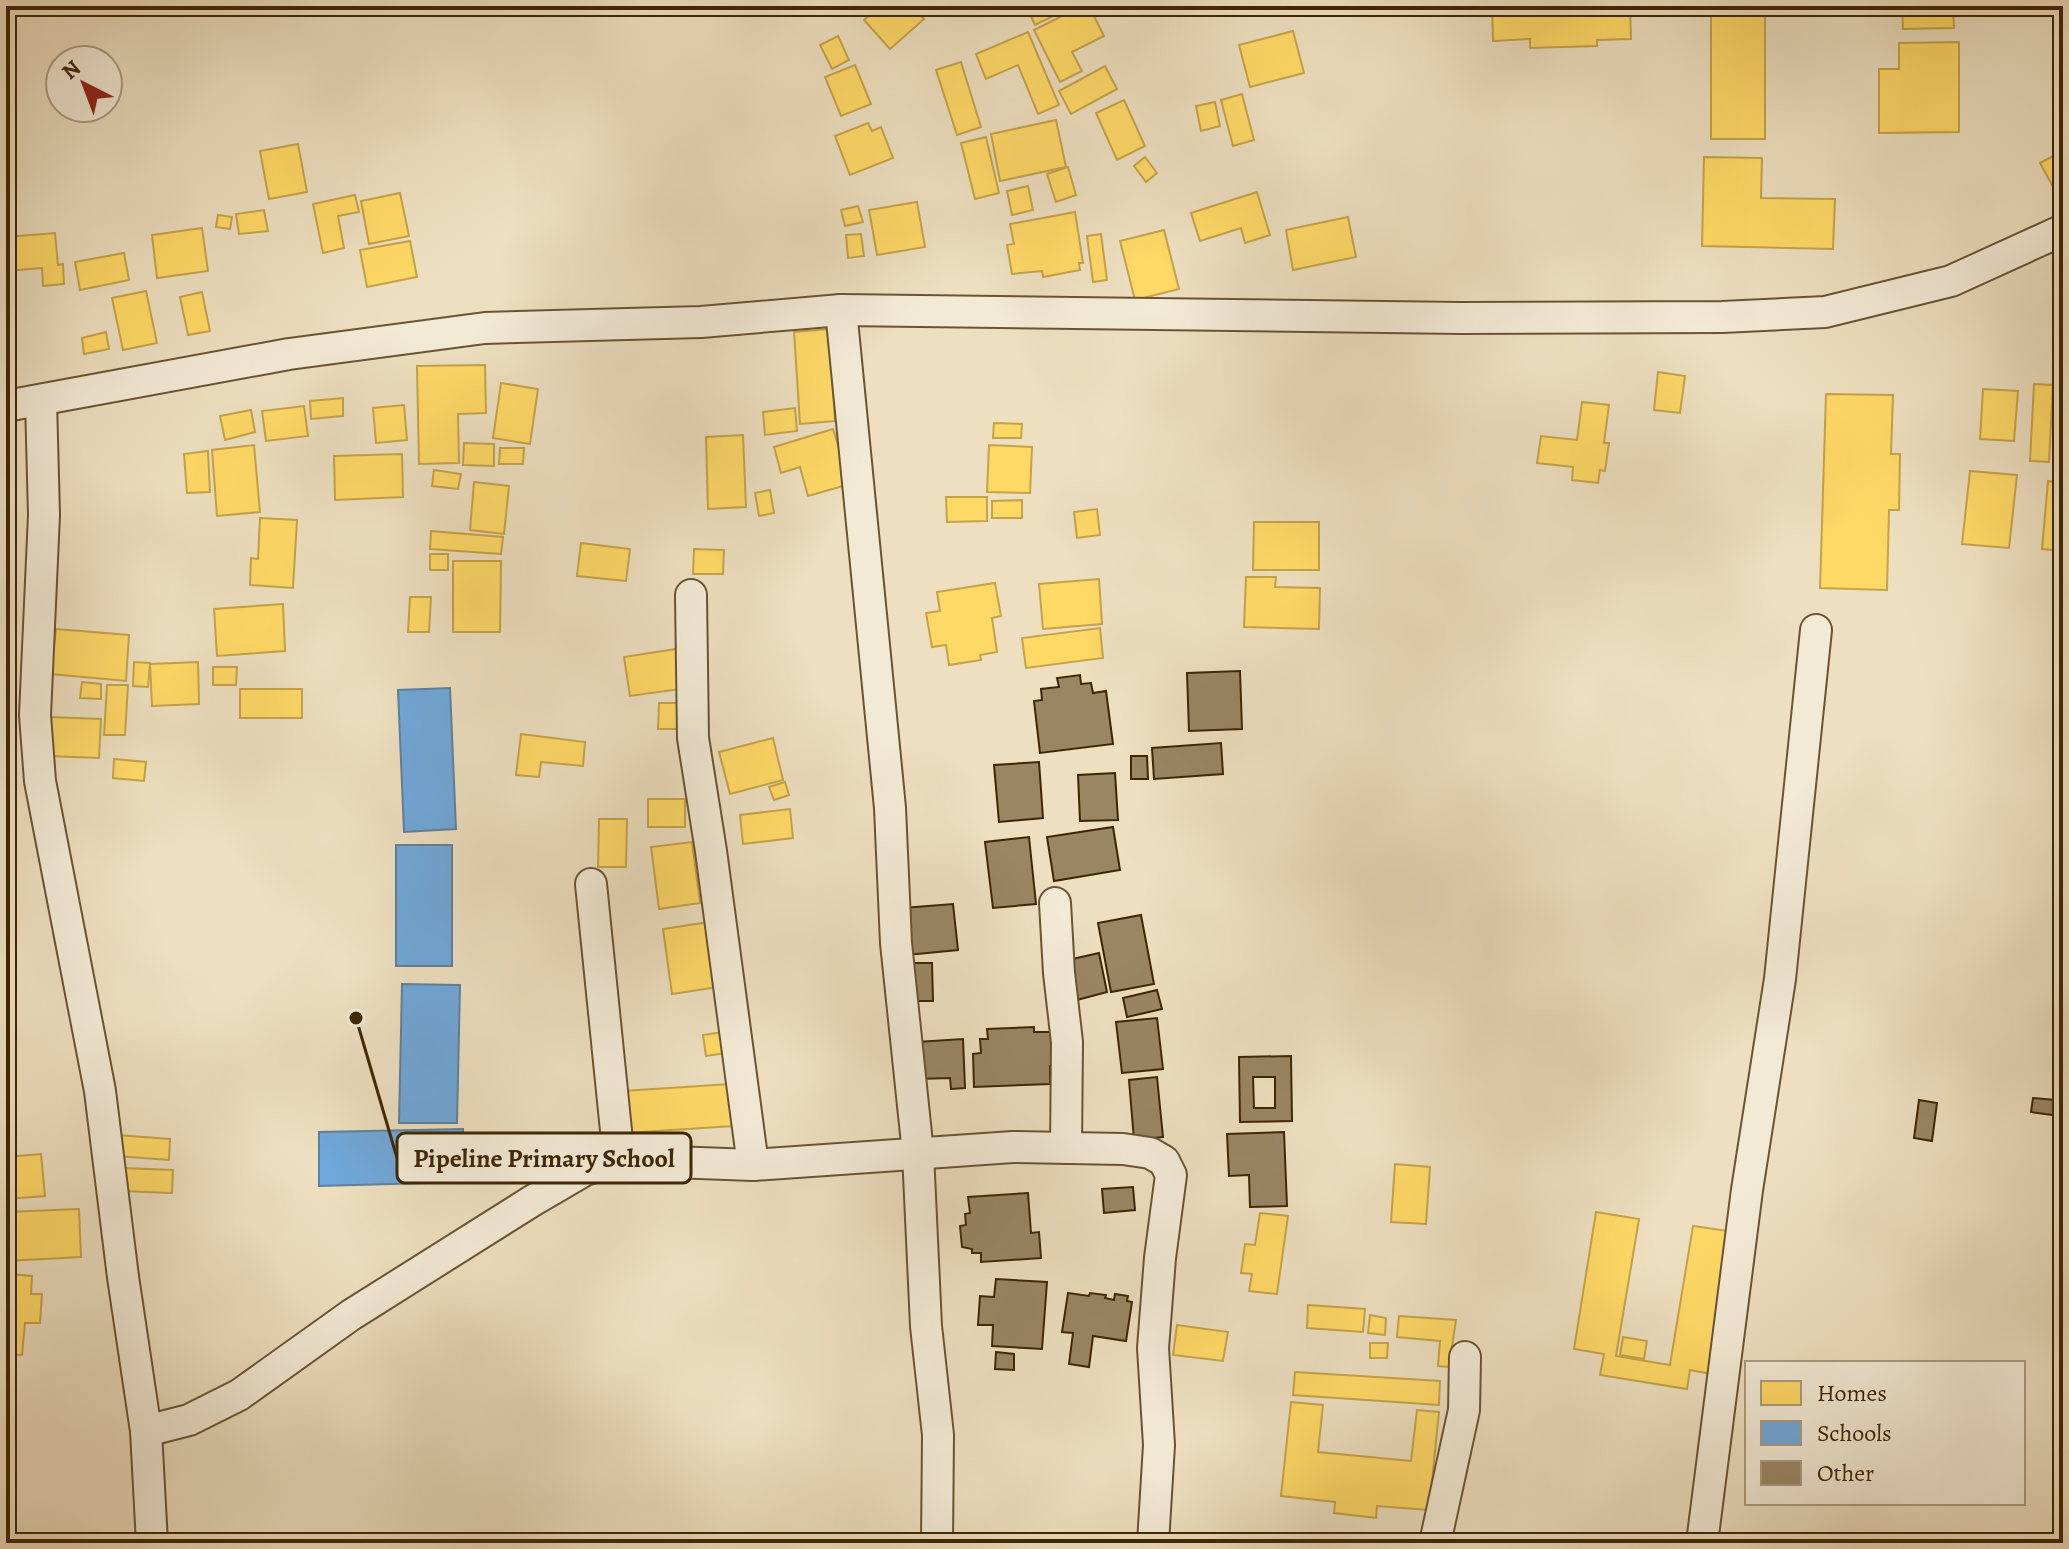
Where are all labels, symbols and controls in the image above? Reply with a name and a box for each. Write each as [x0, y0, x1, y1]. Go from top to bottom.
north arrow [44, 44, 124, 124]
text: N [55, 53, 87, 86]
callout: Pipeline Primary School [397, 1133, 691, 1183]
text: Pipeline Primary School [413, 1141, 675, 1176]
legend [1745, 1361, 2025, 1505]
text: Homes [1817, 1377, 1887, 1409]
text: Schools [1817, 1417, 1892, 1449]
text: Other [1817, 1457, 1874, 1489]

